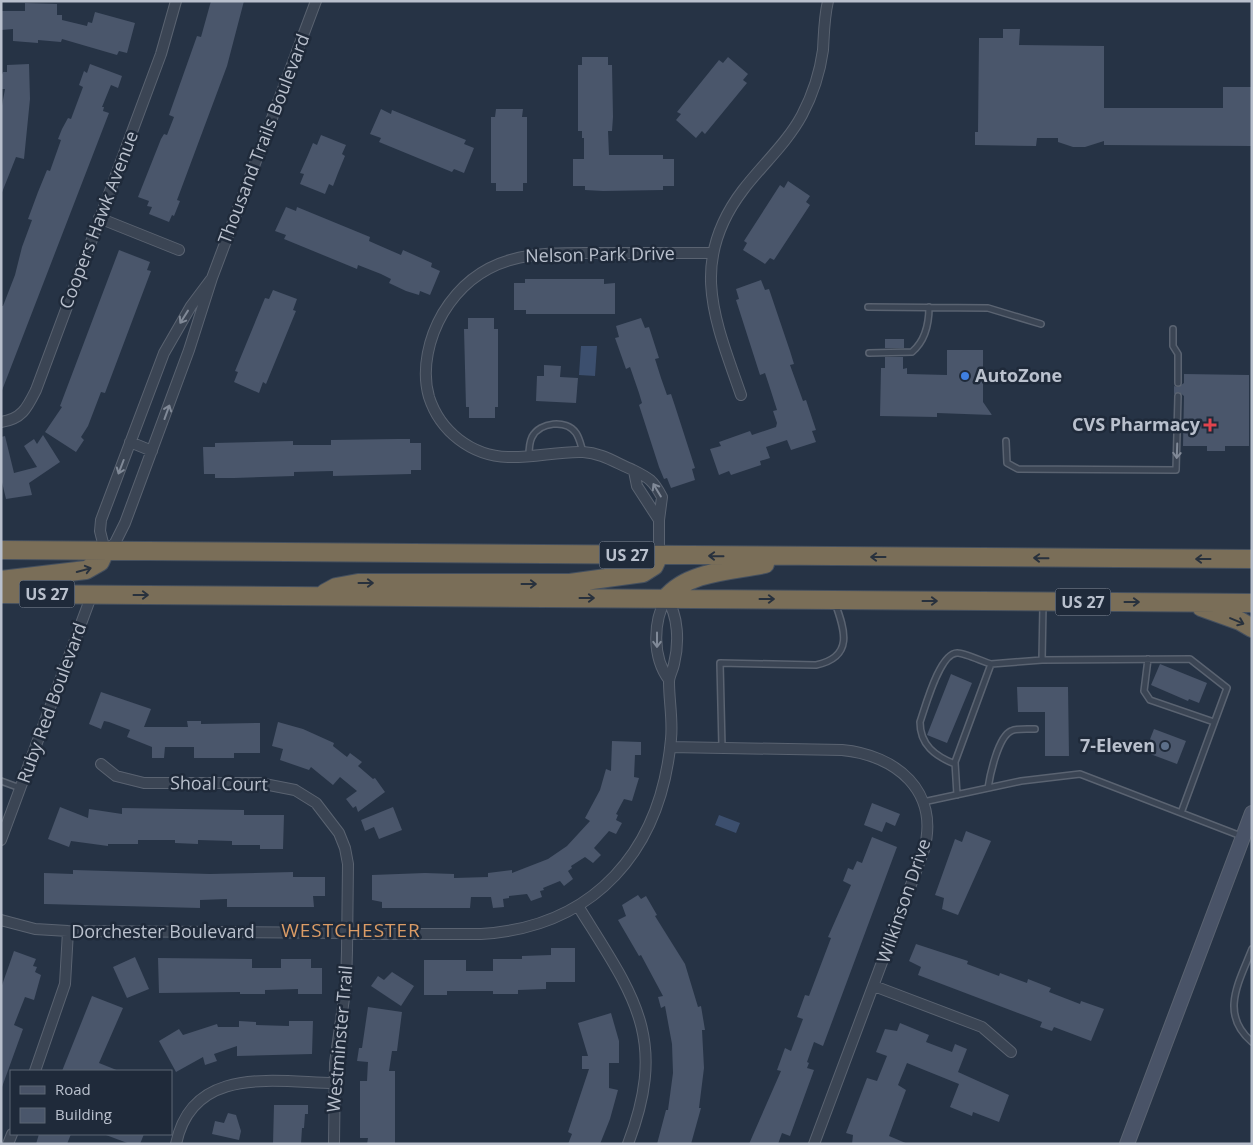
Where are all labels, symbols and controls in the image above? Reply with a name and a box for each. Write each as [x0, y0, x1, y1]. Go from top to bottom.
street label: Thousand Trails Boulevard [212, 30, 314, 247]
street label: Coopers Hawk Avenue [53, 127, 143, 312]
street label: Nelson Park Drive [525, 241, 675, 267]
one-way arrow [179, 310, 189, 324]
place label: AutoZone [975, 363, 1062, 387]
marker: AutoZone [959, 370, 971, 382]
one-way arrow [162, 405, 172, 420]
place label: CVS Pharmacy [1072, 412, 1201, 436]
marker: CVS Pharmacy [1204, 419, 1216, 431]
one-way arrow [1172, 442, 1181, 458]
one-way arrow [116, 458, 125, 474]
one-way arrow [652, 483, 662, 497]
road number: US 27 [600, 542, 654, 568]
one-way arrow [708, 551, 724, 561]
one-way arrow [870, 552, 886, 562]
one-way arrow [1033, 553, 1049, 562]
one-way arrow [1195, 554, 1212, 564]
one-way arrow [76, 565, 92, 574]
one-way arrow [358, 578, 374, 588]
one-way arrow [520, 579, 537, 589]
road number: US 27 [20, 580, 74, 608]
road number: US 27 [1056, 588, 1110, 616]
one-way arrow [132, 590, 149, 600]
one-way arrow [578, 593, 594, 603]
one-way arrow [759, 594, 775, 604]
one-way arrow [922, 596, 938, 606]
one-way arrow [1123, 597, 1139, 607]
one-way arrow [1229, 616, 1244, 626]
street label: Ruby Red Boulevard [11, 619, 91, 786]
one-way arrow [652, 631, 662, 647]
place label: 7-Eleven [1080, 733, 1155, 757]
marker: 7-Eleven [1159, 740, 1171, 752]
street label: Shoal Court [170, 770, 268, 796]
street label: Wilkinson Drive [871, 835, 936, 966]
district label: WESTCHESTER [281, 917, 421, 943]
street label: Dorchester Boulevard [71, 919, 255, 943]
street label: Westminster Trail [321, 964, 357, 1113]
legend [10, 1070, 172, 1135]
text: Road [55, 1079, 91, 1099]
text: Building [55, 1104, 112, 1124]

